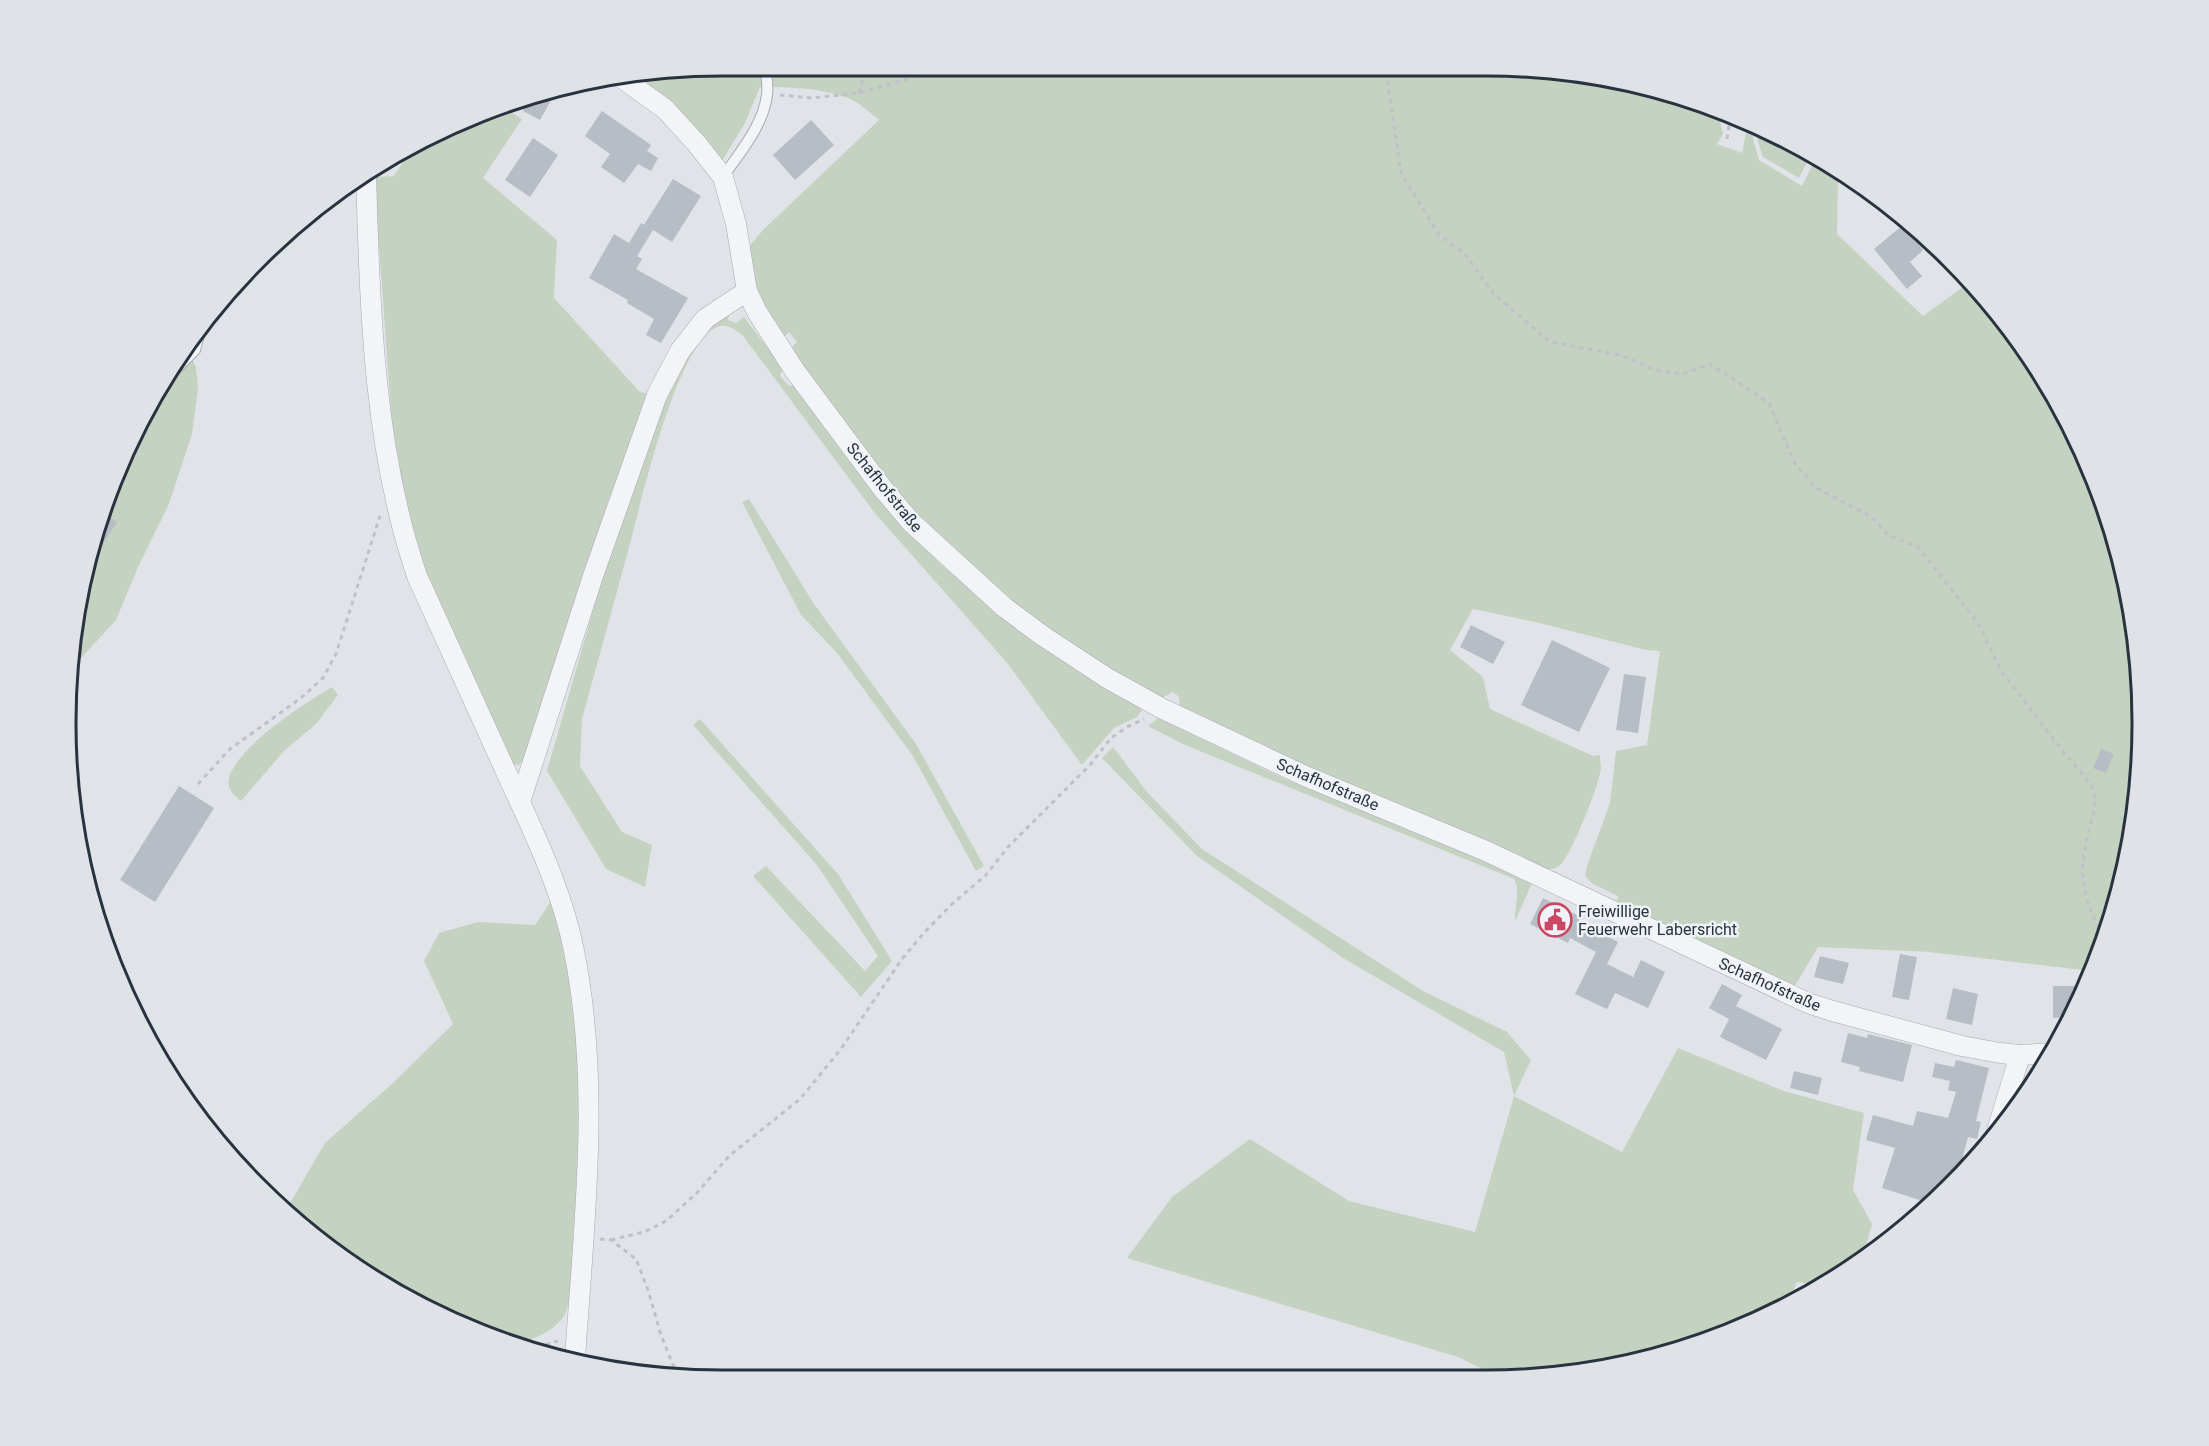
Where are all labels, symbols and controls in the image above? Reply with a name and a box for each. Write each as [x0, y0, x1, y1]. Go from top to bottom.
street label: Schafhofstraße [843, 439, 927, 536]
street label: Schafhofstraße [1274, 754, 1382, 815]
public building icon: Freiwillige Feuerwehr Labersricht [1537, 902, 1573, 938]
place label: Freiwillige Feuerwehr Labersricht [1578, 902, 1737, 939]
street label: Schafhofstraße [1716, 953, 1824, 1015]

